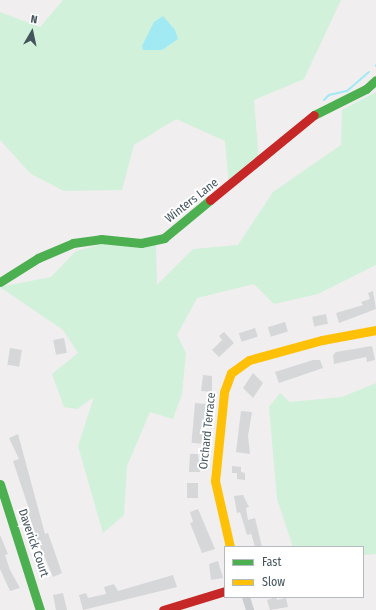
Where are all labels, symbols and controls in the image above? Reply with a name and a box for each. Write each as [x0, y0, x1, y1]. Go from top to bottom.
north arrow [12, 12, 52, 52]
text: N [30, 13, 38, 27]
street label: Winters Lane [163, 176, 221, 226]
street label: Orchard Terrace [197, 392, 219, 470]
street label: Daverick Court [15, 507, 51, 579]
legend [224, 546, 364, 598]
text: Fast [262, 555, 281, 569]
text: Slow [262, 575, 285, 589]

